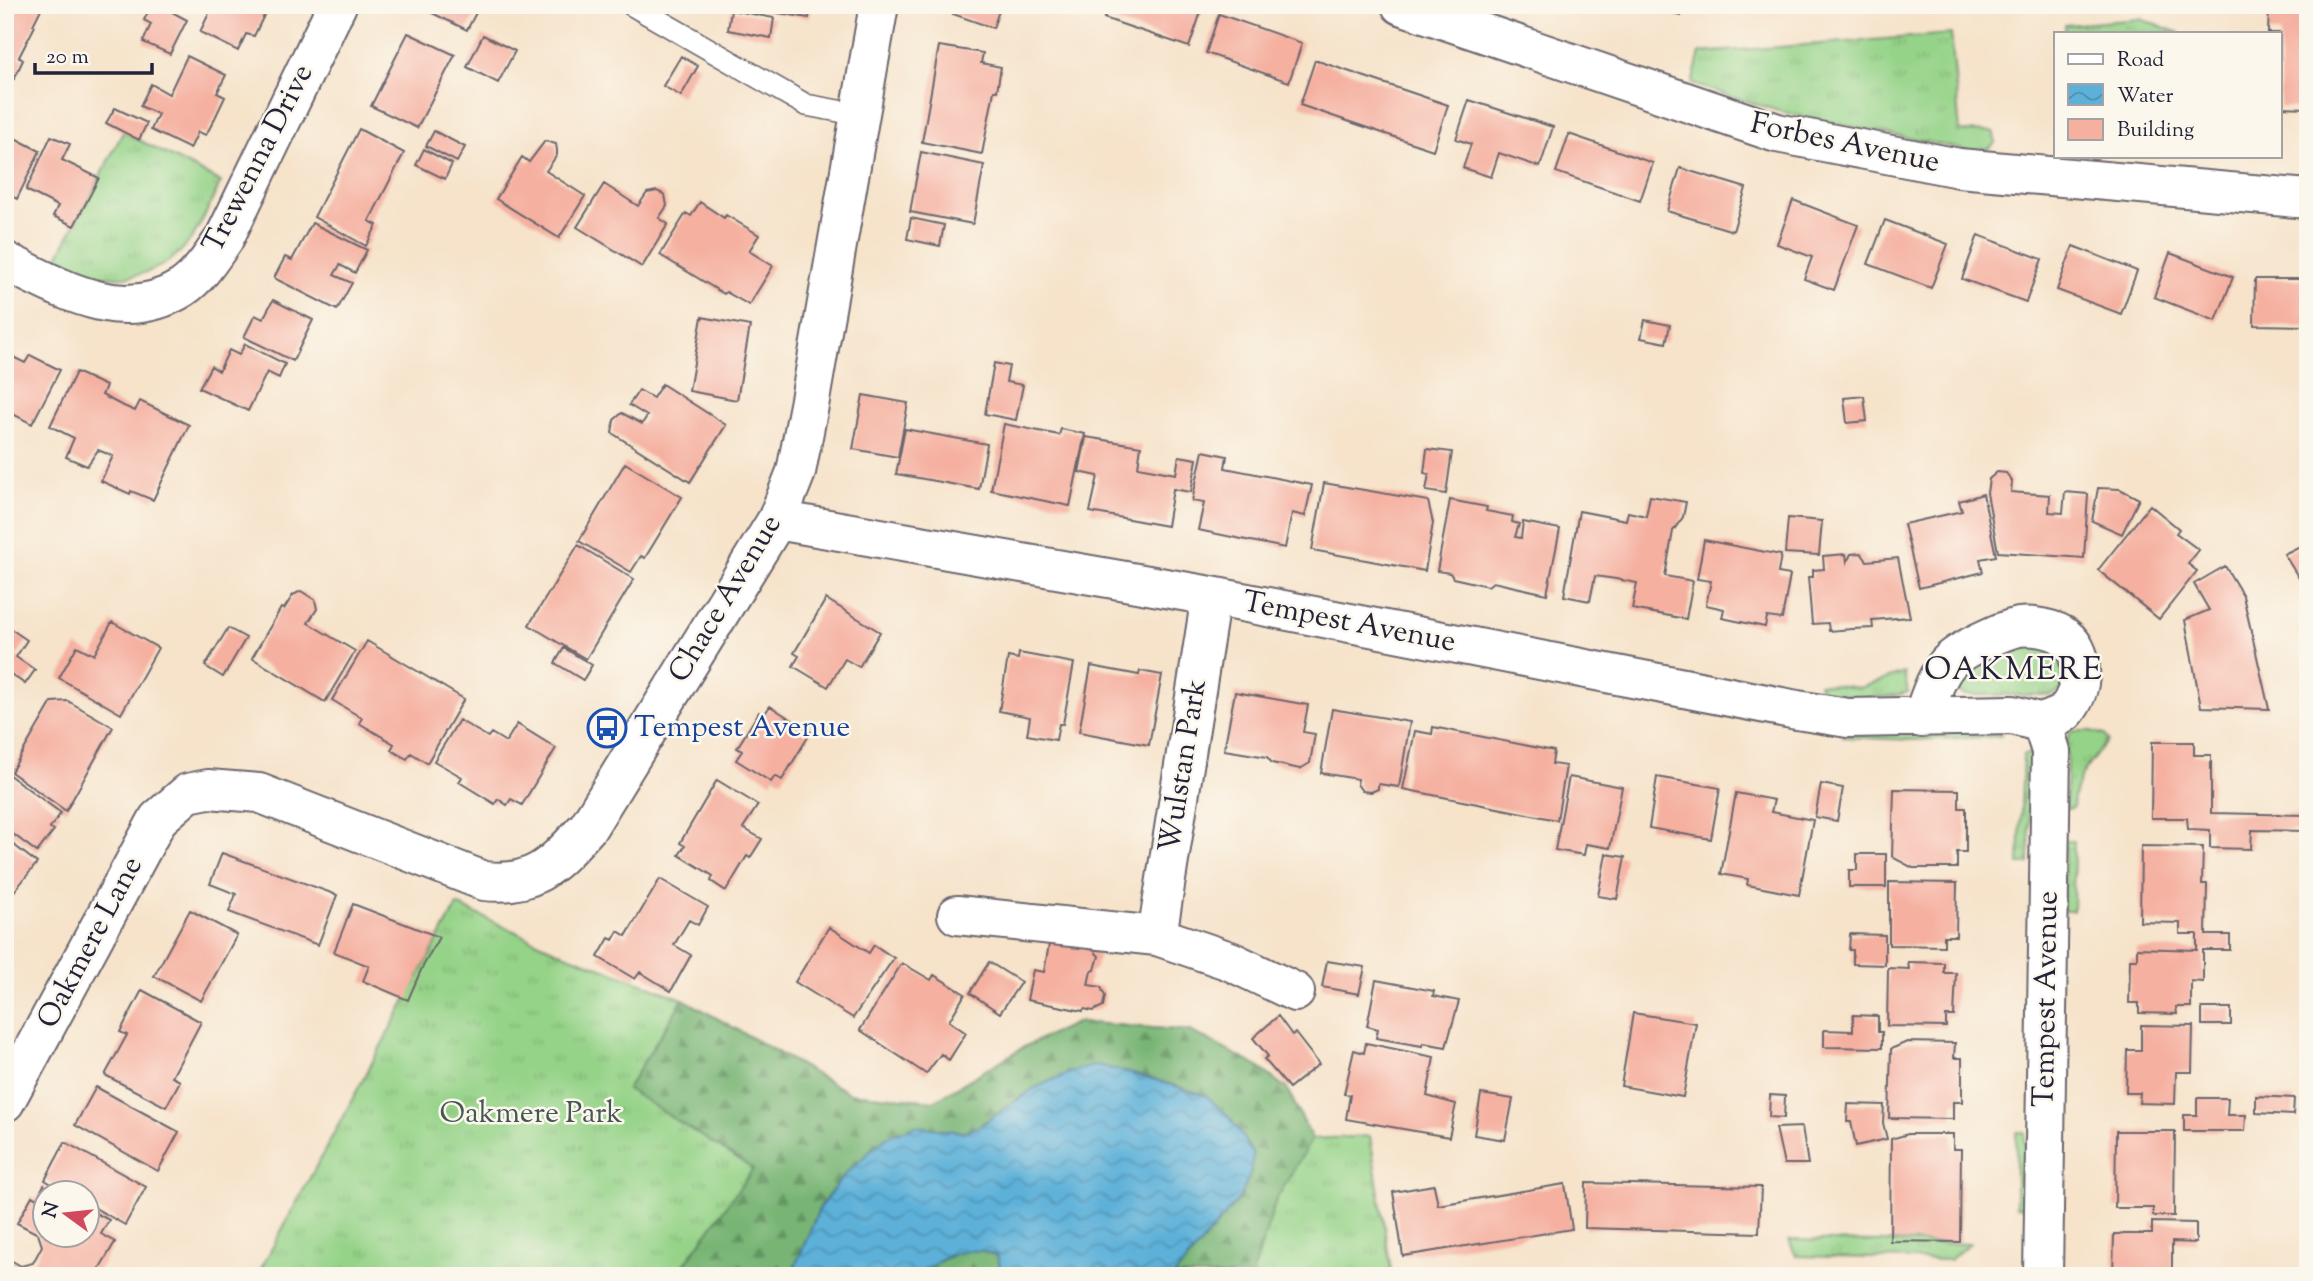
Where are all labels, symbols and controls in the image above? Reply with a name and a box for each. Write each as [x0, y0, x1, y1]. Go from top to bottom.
scale bar [35, 32, 152, 76]
legend [2054, 32, 2282, 158]
text: 20 m [46, 43, 89, 73]
text: Road [2117, 46, 2164, 76]
street label: Trewenna Drive [193, 57, 325, 261]
text: Water [2117, 82, 2174, 112]
street label: Forbes Avenue [1746, 103, 1944, 185]
text: Building [2117, 116, 2194, 146]
street label: Chace Avenue [659, 507, 793, 691]
street label: Tempest Avenue [1239, 581, 1459, 665]
district label: OAKMERE [1924, 648, 2104, 694]
street label: Wulstan Park [1149, 676, 1219, 856]
bus stop icon: Tempest Avenue [586, 707, 628, 749]
place label: Tempest Avenue [634, 707, 850, 750]
street label: Oakmere Lane [28, 849, 154, 1037]
street label: Tempest Avenue [2024, 891, 2070, 1107]
park label: Oakmere Park [439, 1093, 623, 1136]
north arrow [32, 1180, 102, 1250]
text: N [37, 1199, 67, 1221]

